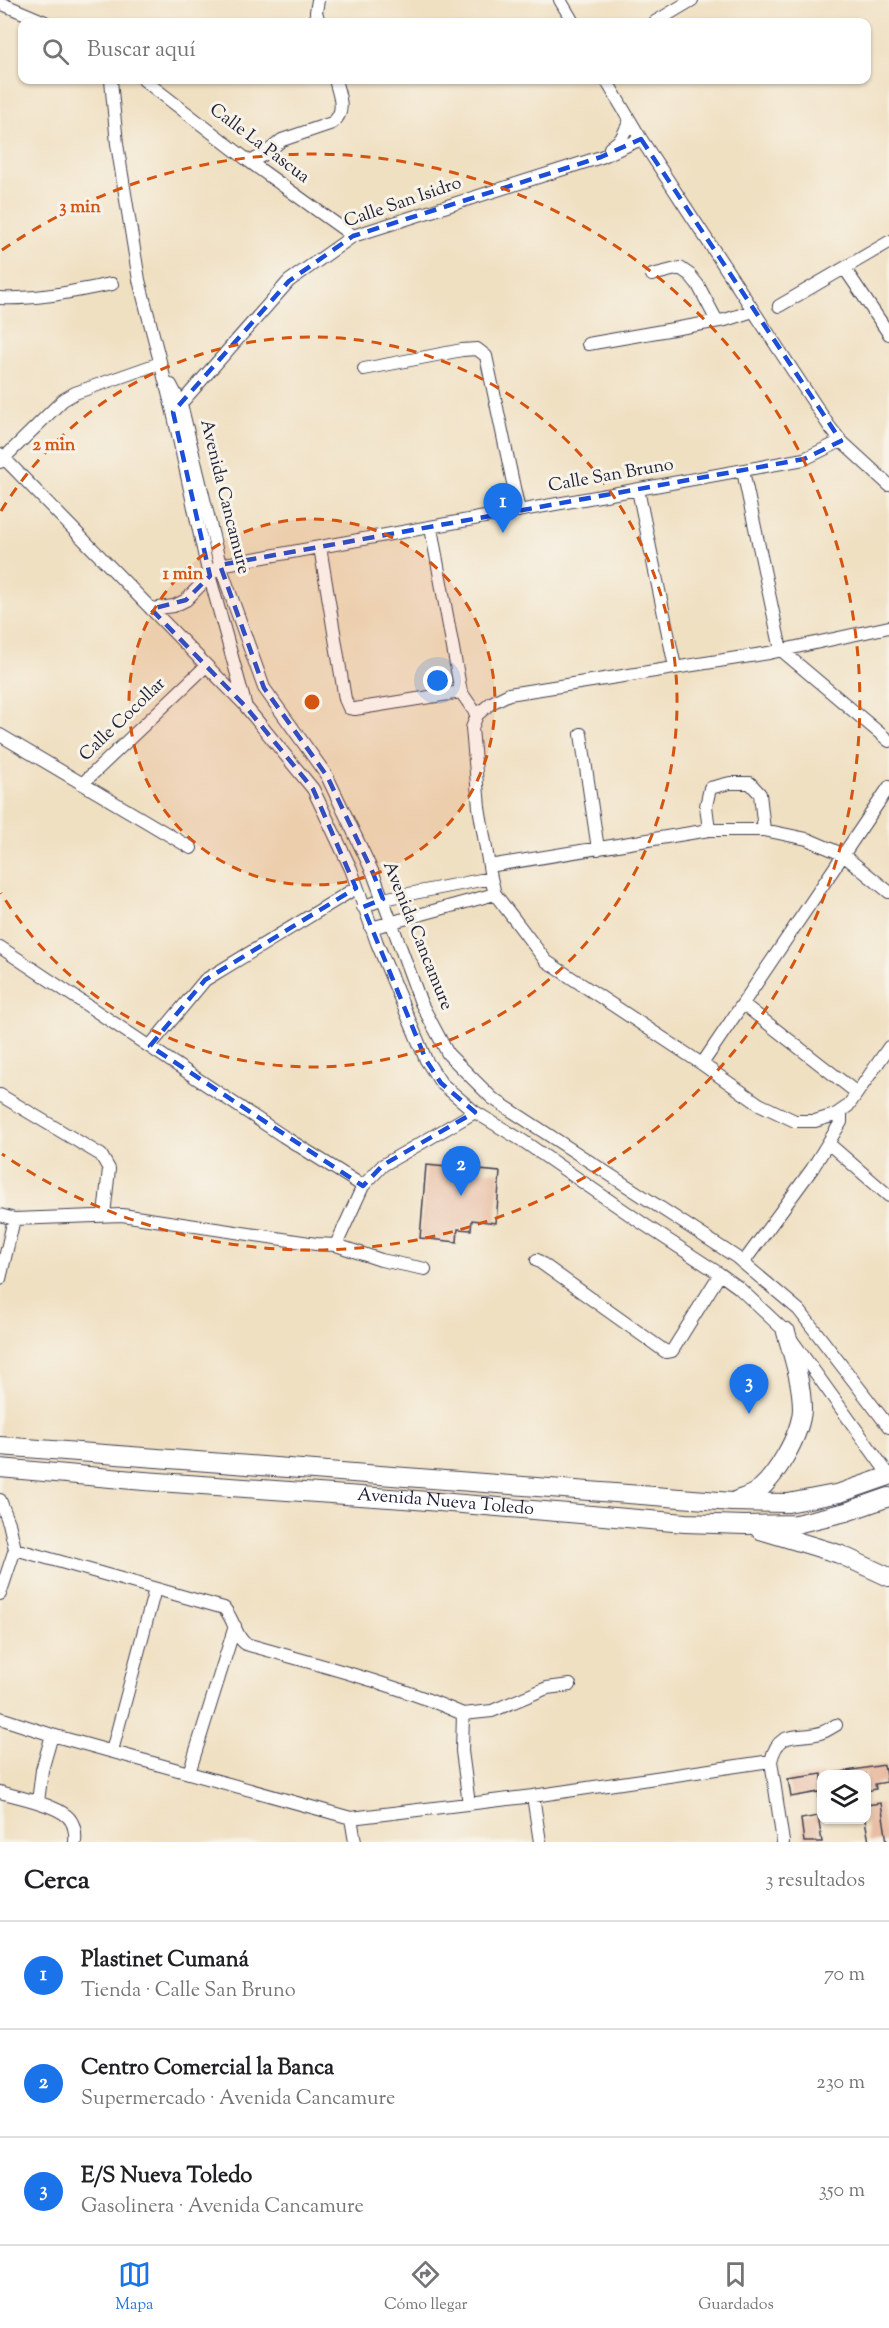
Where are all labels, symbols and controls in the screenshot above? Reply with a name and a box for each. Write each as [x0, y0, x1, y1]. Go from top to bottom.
search box [18, 18, 871, 84]
icon: search [39, 35, 72, 68]
text: Buscar aquí [87, 35, 196, 67]
street label: Calle La Pascua [203, 98, 315, 190]
street label: Calle San Isidro [341, 171, 465, 235]
text: 3 min [59, 195, 101, 221]
street label: Avenida Cancamure [192, 417, 256, 577]
text: 2 min [33, 433, 76, 459]
street label: Calle San Bruno [546, 452, 676, 500]
pin: 1 [484, 484, 522, 533]
text: 1 min [163, 562, 204, 588]
your location [423, 666, 452, 695]
street label: Calle Cocollar [74, 672, 172, 768]
centre of rings [302, 692, 322, 712]
street label: Avenida Cancamure [375, 858, 459, 1014]
pin: 2 [442, 1146, 480, 1196]
pin: 3 [730, 1364, 768, 1414]
street label: Avenida Nueva Toledo [356, 1483, 535, 1523]
map controls [817, 1770, 871, 1824]
button: layers [817, 1770, 871, 1824]
text: Cerca [24, 1863, 90, 1900]
text: 3 resultados [765, 1867, 865, 1896]
text: Plastinet Cumaná [81, 1945, 249, 1977]
text: 1 [40, 1961, 47, 1990]
text: 70 m [824, 1961, 865, 1990]
text: Tienda · Calle San Bruno [81, 1977, 296, 2006]
text: Centro Comercial la Banca [81, 2053, 334, 2085]
text: 2 [39, 2069, 48, 2098]
text: 230 m [816, 2069, 865, 2098]
text: Supermercado · Avenida Cancamure [81, 2085, 395, 2114]
text: E/S Nueva Toledo [81, 2161, 252, 2193]
text: 3 [39, 2177, 48, 2206]
text: 350 m [819, 2177, 865, 2206]
text: Gasolinera · Avenida Cancamure [81, 2193, 364, 2222]
tab: Mapa [115, 2258, 153, 2317]
tab: Cómo llegar [384, 2258, 468, 2317]
tab: Guardados [698, 2258, 774, 2317]

